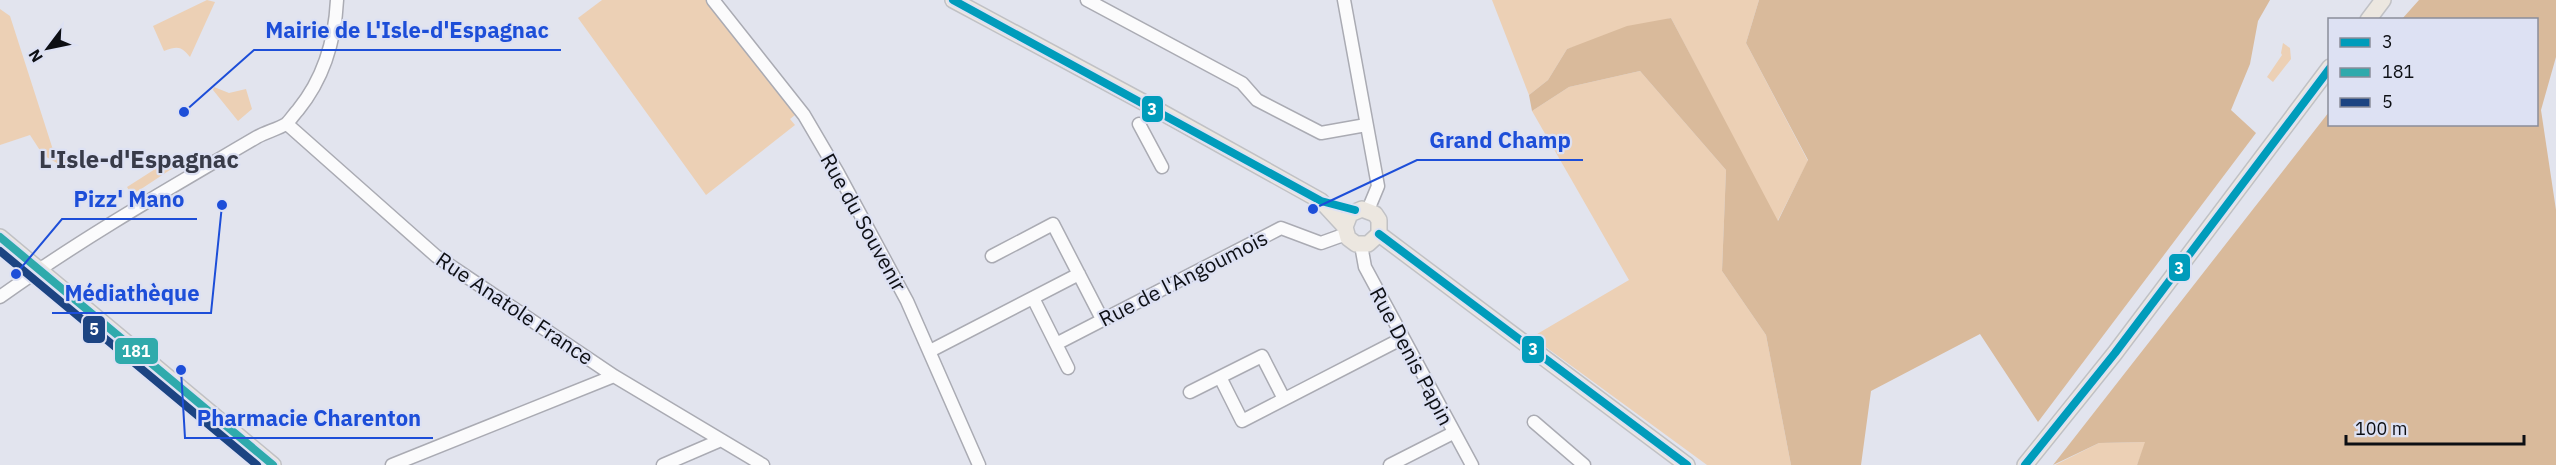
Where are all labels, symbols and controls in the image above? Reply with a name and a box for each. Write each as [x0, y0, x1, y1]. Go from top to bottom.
callout: Mairie de L'Isle-d'Espagnac [254, 10, 561, 50]
text: Mairie de L'Isle-d'Espagnac [265, 15, 549, 44]
north arrow [18, 18, 78, 78]
legend [2328, 18, 2538, 126]
text: 3 [2382, 30, 2393, 53]
text: N [24, 46, 47, 66]
text: 181 [2382, 60, 2414, 83]
text: 5 [2382, 90, 2393, 113]
line badge: 3 [1141, 95, 1164, 123]
text: 3 [1147, 99, 1157, 119]
callout: Grand Champ [1417, 120, 1583, 160]
text: Grand Champ [1429, 125, 1571, 154]
district label: L'Isle-d'Espagnac [39, 143, 239, 175]
street label: Rue du Souvenir [815, 148, 914, 296]
callout: Pizz' Mano [62, 179, 197, 219]
text: Pizz' Mano [74, 184, 184, 213]
street label: Rue de l'Angoumois [1094, 223, 1272, 333]
street label: Rue Anatole France [431, 245, 599, 371]
line badge: 3 [2168, 253, 2191, 282]
text: 3 [2174, 258, 2184, 278]
callout: Médiathèque [52, 273, 211, 313]
text: Médiathèque [64, 278, 200, 307]
street label: Rue Denis Papin [1364, 282, 1460, 430]
line badge: 5 [82, 315, 106, 344]
text: 5 [89, 319, 99, 339]
line badge: 3 [1521, 335, 1545, 364]
line badge: 181 [114, 337, 159, 365]
text: 3 [1528, 339, 1538, 359]
text: 181 [122, 341, 151, 361]
callout: Pharmacie Charenton [185, 398, 433, 438]
text: Pharmacie Charenton [197, 403, 421, 432]
scale bar [2346, 408, 2524, 446]
text: 100 m [2355, 417, 2407, 440]

